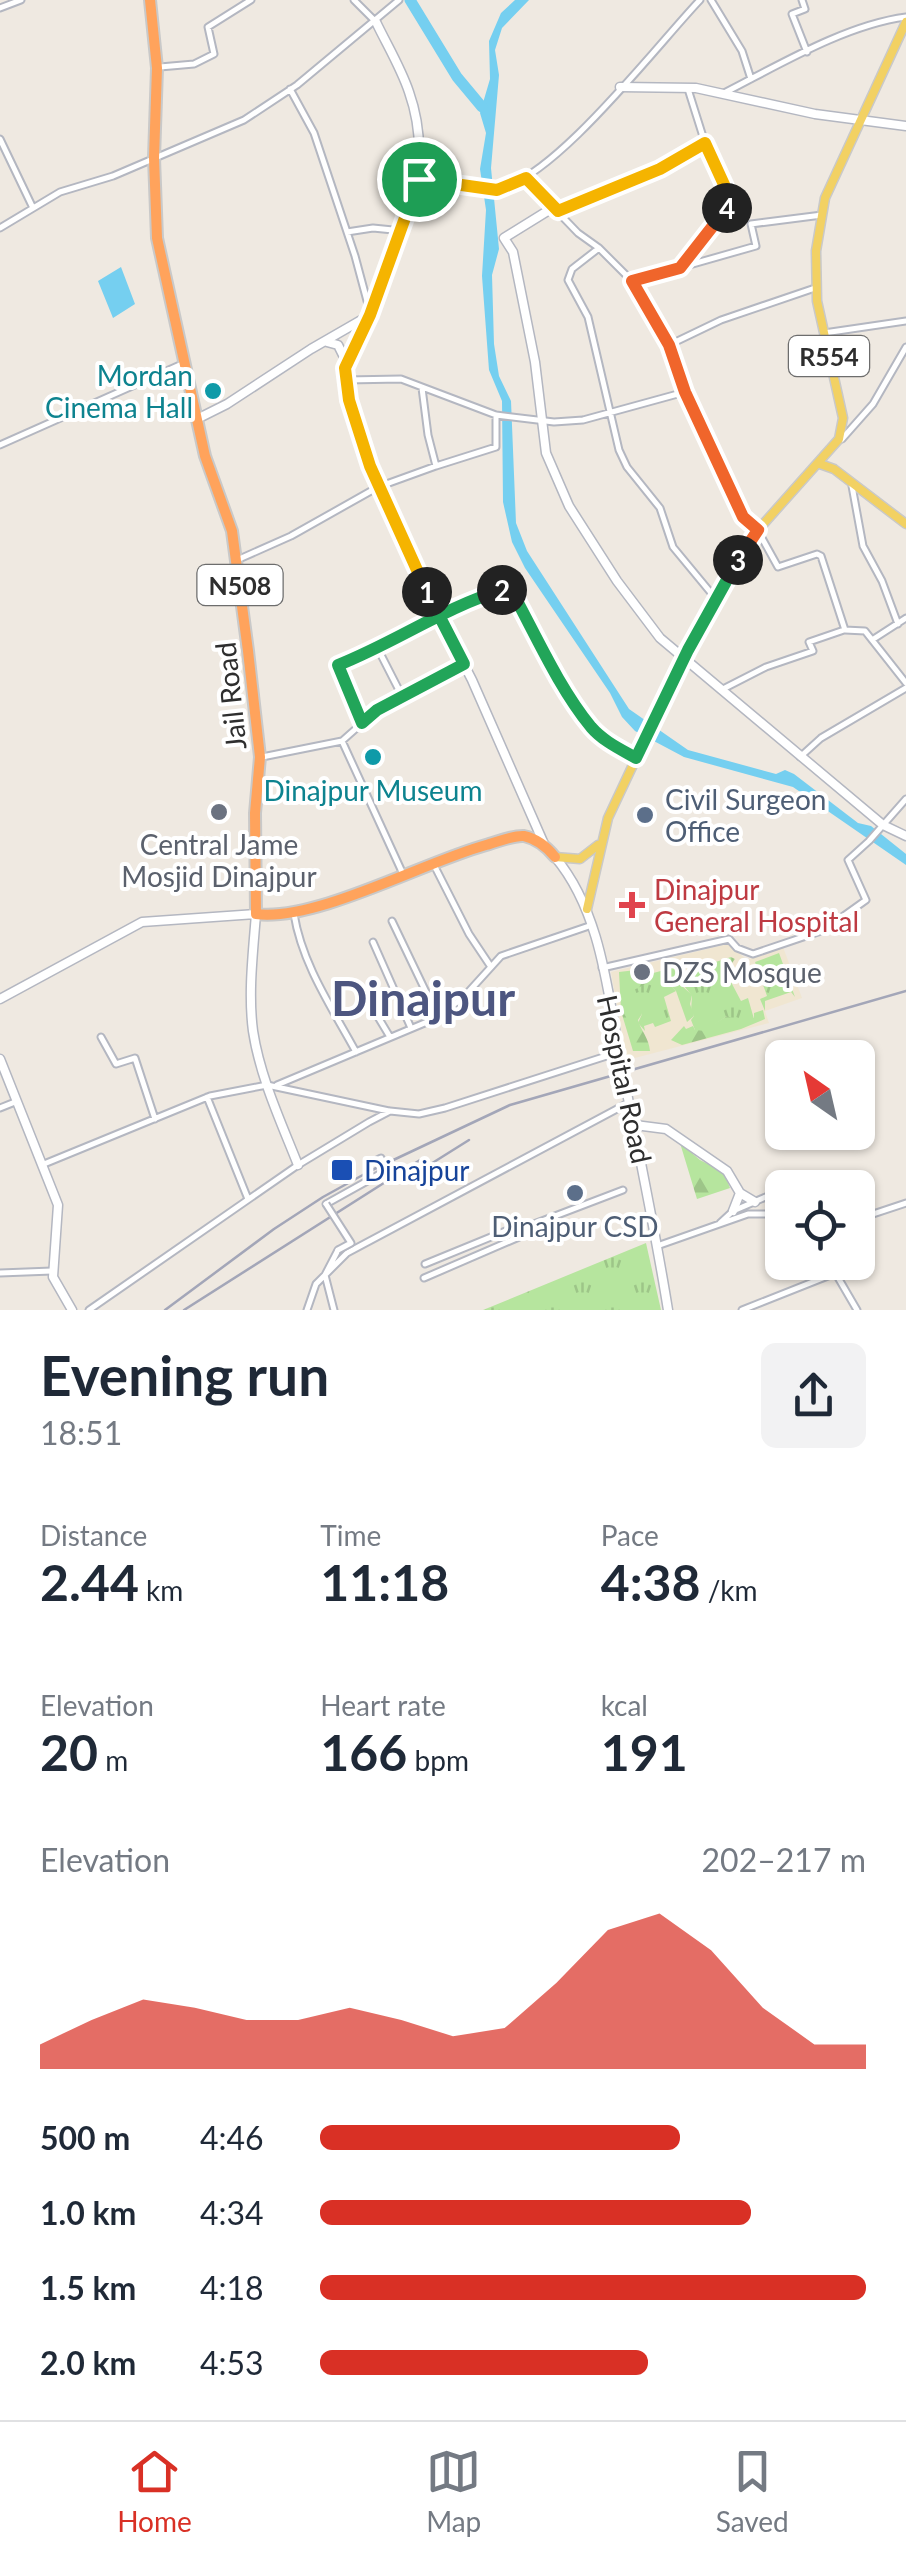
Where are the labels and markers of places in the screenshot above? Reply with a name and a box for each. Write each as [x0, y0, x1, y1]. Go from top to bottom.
pin [377, 137, 462, 222]
pin: 4 [702, 183, 752, 233]
place label: Mordan Cinema Hall [45, 358, 193, 424]
marker: Mordan Cinema Hall [202, 380, 224, 402]
pin: 3 [713, 535, 763, 585]
pin: 2 [477, 565, 527, 615]
pin: 1 [402, 567, 452, 617]
marker: Dinajpur Museum [362, 746, 384, 768]
place label: Dinajpur Museum [264, 773, 482, 807]
place label: Civil Surgeon Office [665, 782, 826, 848]
marker: Central Jame Mosjid Dinajpur [208, 801, 230, 823]
marker: Civil Surgeon Office [634, 804, 656, 826]
place label: Central Jame Mosjid Dinajpur [121, 827, 317, 893]
place label: Dinajpur General Hospital [654, 872, 859, 938]
marker: Dinajpur General Hospital [619, 892, 645, 918]
place label: DZS Mosque [662, 955, 822, 989]
marker: DZS Mosque [631, 961, 653, 983]
place label: Dinajpur [364, 1153, 470, 1187]
marker: Dinajpur [329, 1157, 355, 1183]
marker: Dinajpur CSD [564, 1182, 586, 1204]
place label: Dinajpur CSD [491, 1209, 659, 1243]

